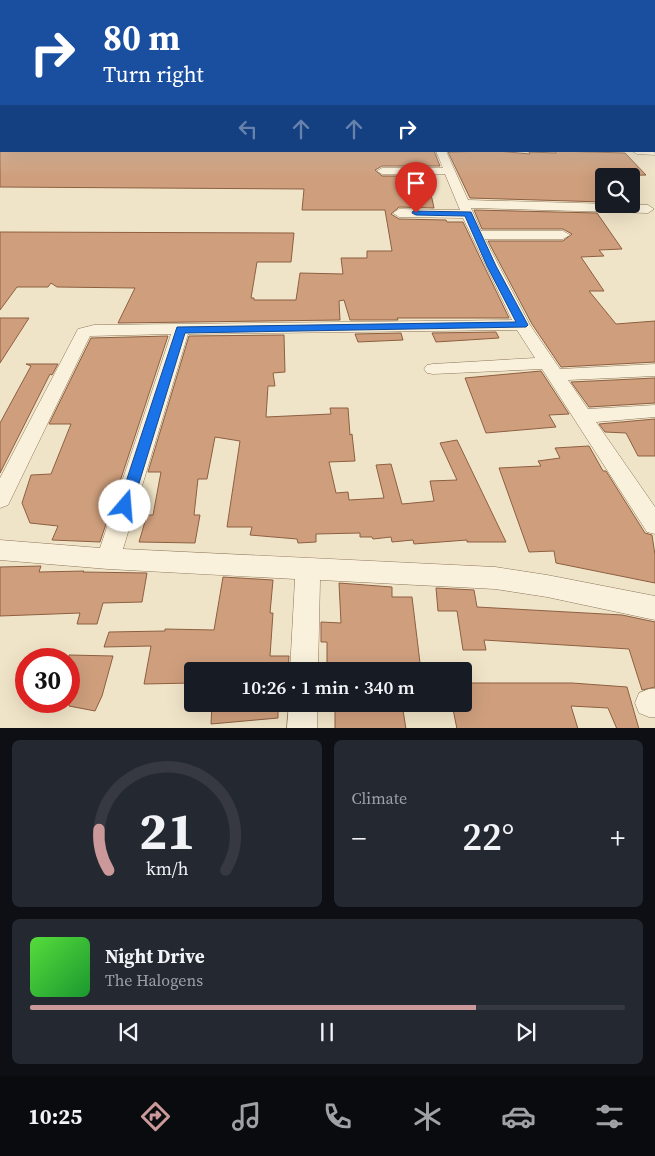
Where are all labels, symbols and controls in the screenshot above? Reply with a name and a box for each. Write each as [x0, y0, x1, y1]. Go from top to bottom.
text: 80 m [103, 14, 180, 62]
icon: right [20, 20, 85, 85]
text: Turn right [103, 59, 204, 89]
icon: left [234, 115, 262, 143]
icon: ahead [287, 115, 315, 143]
icon: ahead [340, 115, 368, 143]
icon: right [393, 115, 421, 143]
pin [395, 162, 437, 213]
map controls [595, 168, 640, 213]
button: search [595, 168, 640, 213]
icon: arrive [402, 169, 430, 197]
position arrow [98, 479, 150, 531]
speed limit sign: 30 [15, 648, 80, 713]
text: 10:26 · 1 min · 340 m [241, 674, 415, 700]
text: Climate [352, 787, 407, 809]
text: 21 [139, 795, 195, 866]
text: 22° [462, 811, 514, 863]
text: − [352, 819, 366, 857]
text: + [610, 819, 625, 857]
text: km/h [145, 856, 188, 881]
text: Night Drive [105, 943, 205, 969]
text: The Halogens [105, 969, 203, 991]
icon: previous [115, 1018, 143, 1046]
icon: pause [313, 1018, 341, 1046]
icon: next [512, 1018, 540, 1046]
icon: directions [138, 1099, 173, 1134]
icon: music [229, 1099, 264, 1134]
icon: phone [320, 1099, 355, 1134]
icon: climate [410, 1099, 445, 1134]
icon: car [501, 1099, 536, 1134]
icon: filters [592, 1099, 627, 1134]
text: 10:25 [28, 1101, 82, 1131]

